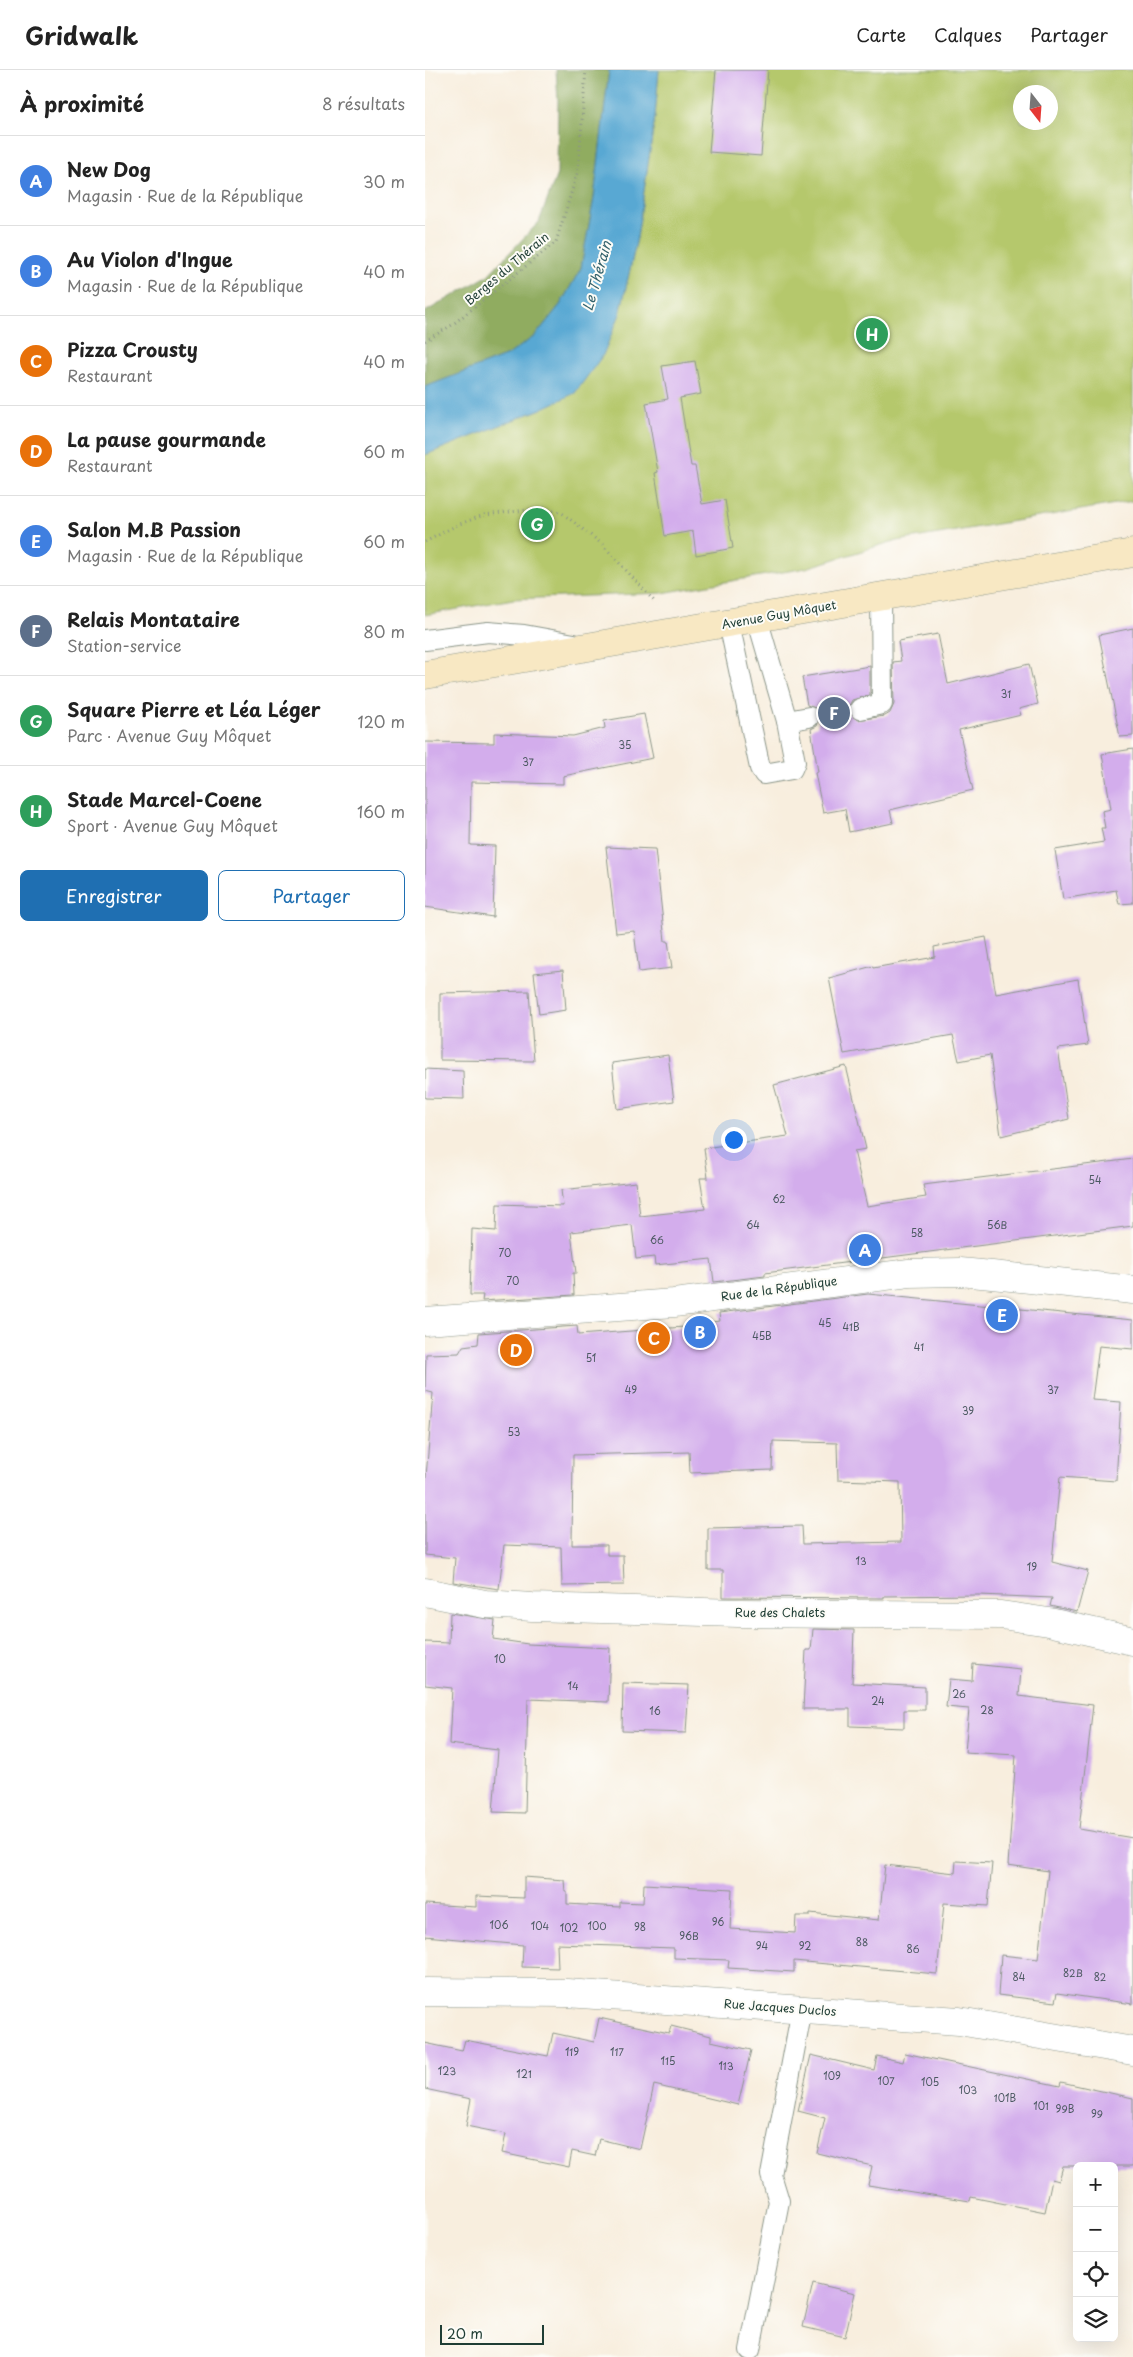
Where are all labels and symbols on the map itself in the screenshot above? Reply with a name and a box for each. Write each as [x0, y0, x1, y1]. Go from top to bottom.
north arrow [1013, 85, 1058, 130]
street label: Berges du Thérain [460, 228, 552, 309]
water label: Le Thérain [577, 238, 617, 313]
pin: H [856, 315, 888, 353]
pin: G [521, 505, 553, 543]
street label: Avenue Guy Môquet [720, 595, 838, 633]
house number: 31 [1001, 686, 1011, 701]
pin: F [818, 694, 850, 732]
house number: 35 [619, 737, 631, 752]
house number: 37 [522, 754, 535, 769]
your location [721, 1127, 747, 1153]
house number: 54 [1088, 1172, 1102, 1187]
house number: 62 [772, 1191, 786, 1206]
house number: 64 [746, 1217, 760, 1232]
house number: 56B [987, 1217, 1007, 1232]
house number: 58 [911, 1225, 923, 1240]
pin: A [849, 1231, 881, 1269]
house number: 66 [650, 1232, 664, 1247]
house number: 70 [499, 1245, 511, 1260]
street label: Rue de la République [719, 1271, 839, 1305]
house number: 70 [507, 1273, 519, 1288]
pin: E [986, 1296, 1018, 1334]
pin: B [684, 1313, 716, 1351]
house number: 45 [819, 1315, 831, 1330]
pin: C [638, 1319, 670, 1357]
house number: 41B [842, 1319, 860, 1334]
house number: 45B [752, 1328, 772, 1343]
pin: D [500, 1331, 532, 1369]
house number: 41 [914, 1339, 924, 1354]
house number: 51 [586, 1350, 596, 1365]
house number: 49 [625, 1382, 637, 1397]
house number: 37 [1047, 1382, 1060, 1397]
house number: 39 [962, 1403, 974, 1418]
house number: 53 [508, 1424, 520, 1439]
house number: 13 [855, 1553, 867, 1568]
house number: 19 [1027, 1559, 1037, 1574]
street label: Rue des Chalets [735, 1603, 825, 1621]
house number: 10 [494, 1651, 506, 1666]
house number: 14 [567, 1678, 579, 1693]
house number: 26 [952, 1686, 966, 1701]
house number: 24 [871, 1693, 885, 1708]
house number: 28 [980, 1702, 994, 1717]
house number: 16 [649, 1703, 661, 1718]
house number: 96 [712, 1914, 724, 1929]
house number: 106 [490, 1917, 508, 1932]
house number: 104 [531, 1918, 550, 1933]
house number: 100 [587, 1918, 607, 1933]
house number: 98 [634, 1919, 646, 1934]
house number: 102 [560, 1920, 578, 1935]
house number: 96B [679, 1928, 699, 1943]
house number: 88 [856, 1934, 868, 1949]
house number: 94 [756, 1938, 769, 1953]
house number: 92 [799, 1938, 811, 1953]
house number: 86 [907, 1941, 920, 1956]
house number: 82B [1063, 1965, 1083, 1980]
house number: 84 [1013, 1969, 1026, 1984]
house number: 82 [1094, 1969, 1106, 1984]
street label: Rue Jacques Duclos [723, 1994, 837, 2020]
house number: 119 [565, 2044, 579, 2059]
house number: 117 [610, 2044, 624, 2059]
house number: 115 [661, 2053, 675, 2068]
house number: 113 [718, 2058, 734, 2073]
house number: 123 [438, 2063, 456, 2078]
house number: 121 [516, 2066, 532, 2081]
house number: 109 [823, 2068, 841, 2083]
house number: 107 [877, 2073, 895, 2088]
house number: 105 [921, 2074, 939, 2089]
house number: 103 [959, 2082, 977, 2097]
house number: 101B [994, 2090, 1017, 2105]
house number: 101 [1033, 2098, 1049, 2113]
house number: 99B [1056, 2101, 1075, 2116]
house number: 99 [1091, 2106, 1103, 2121]
scale bar [440, 2322, 544, 2345]

